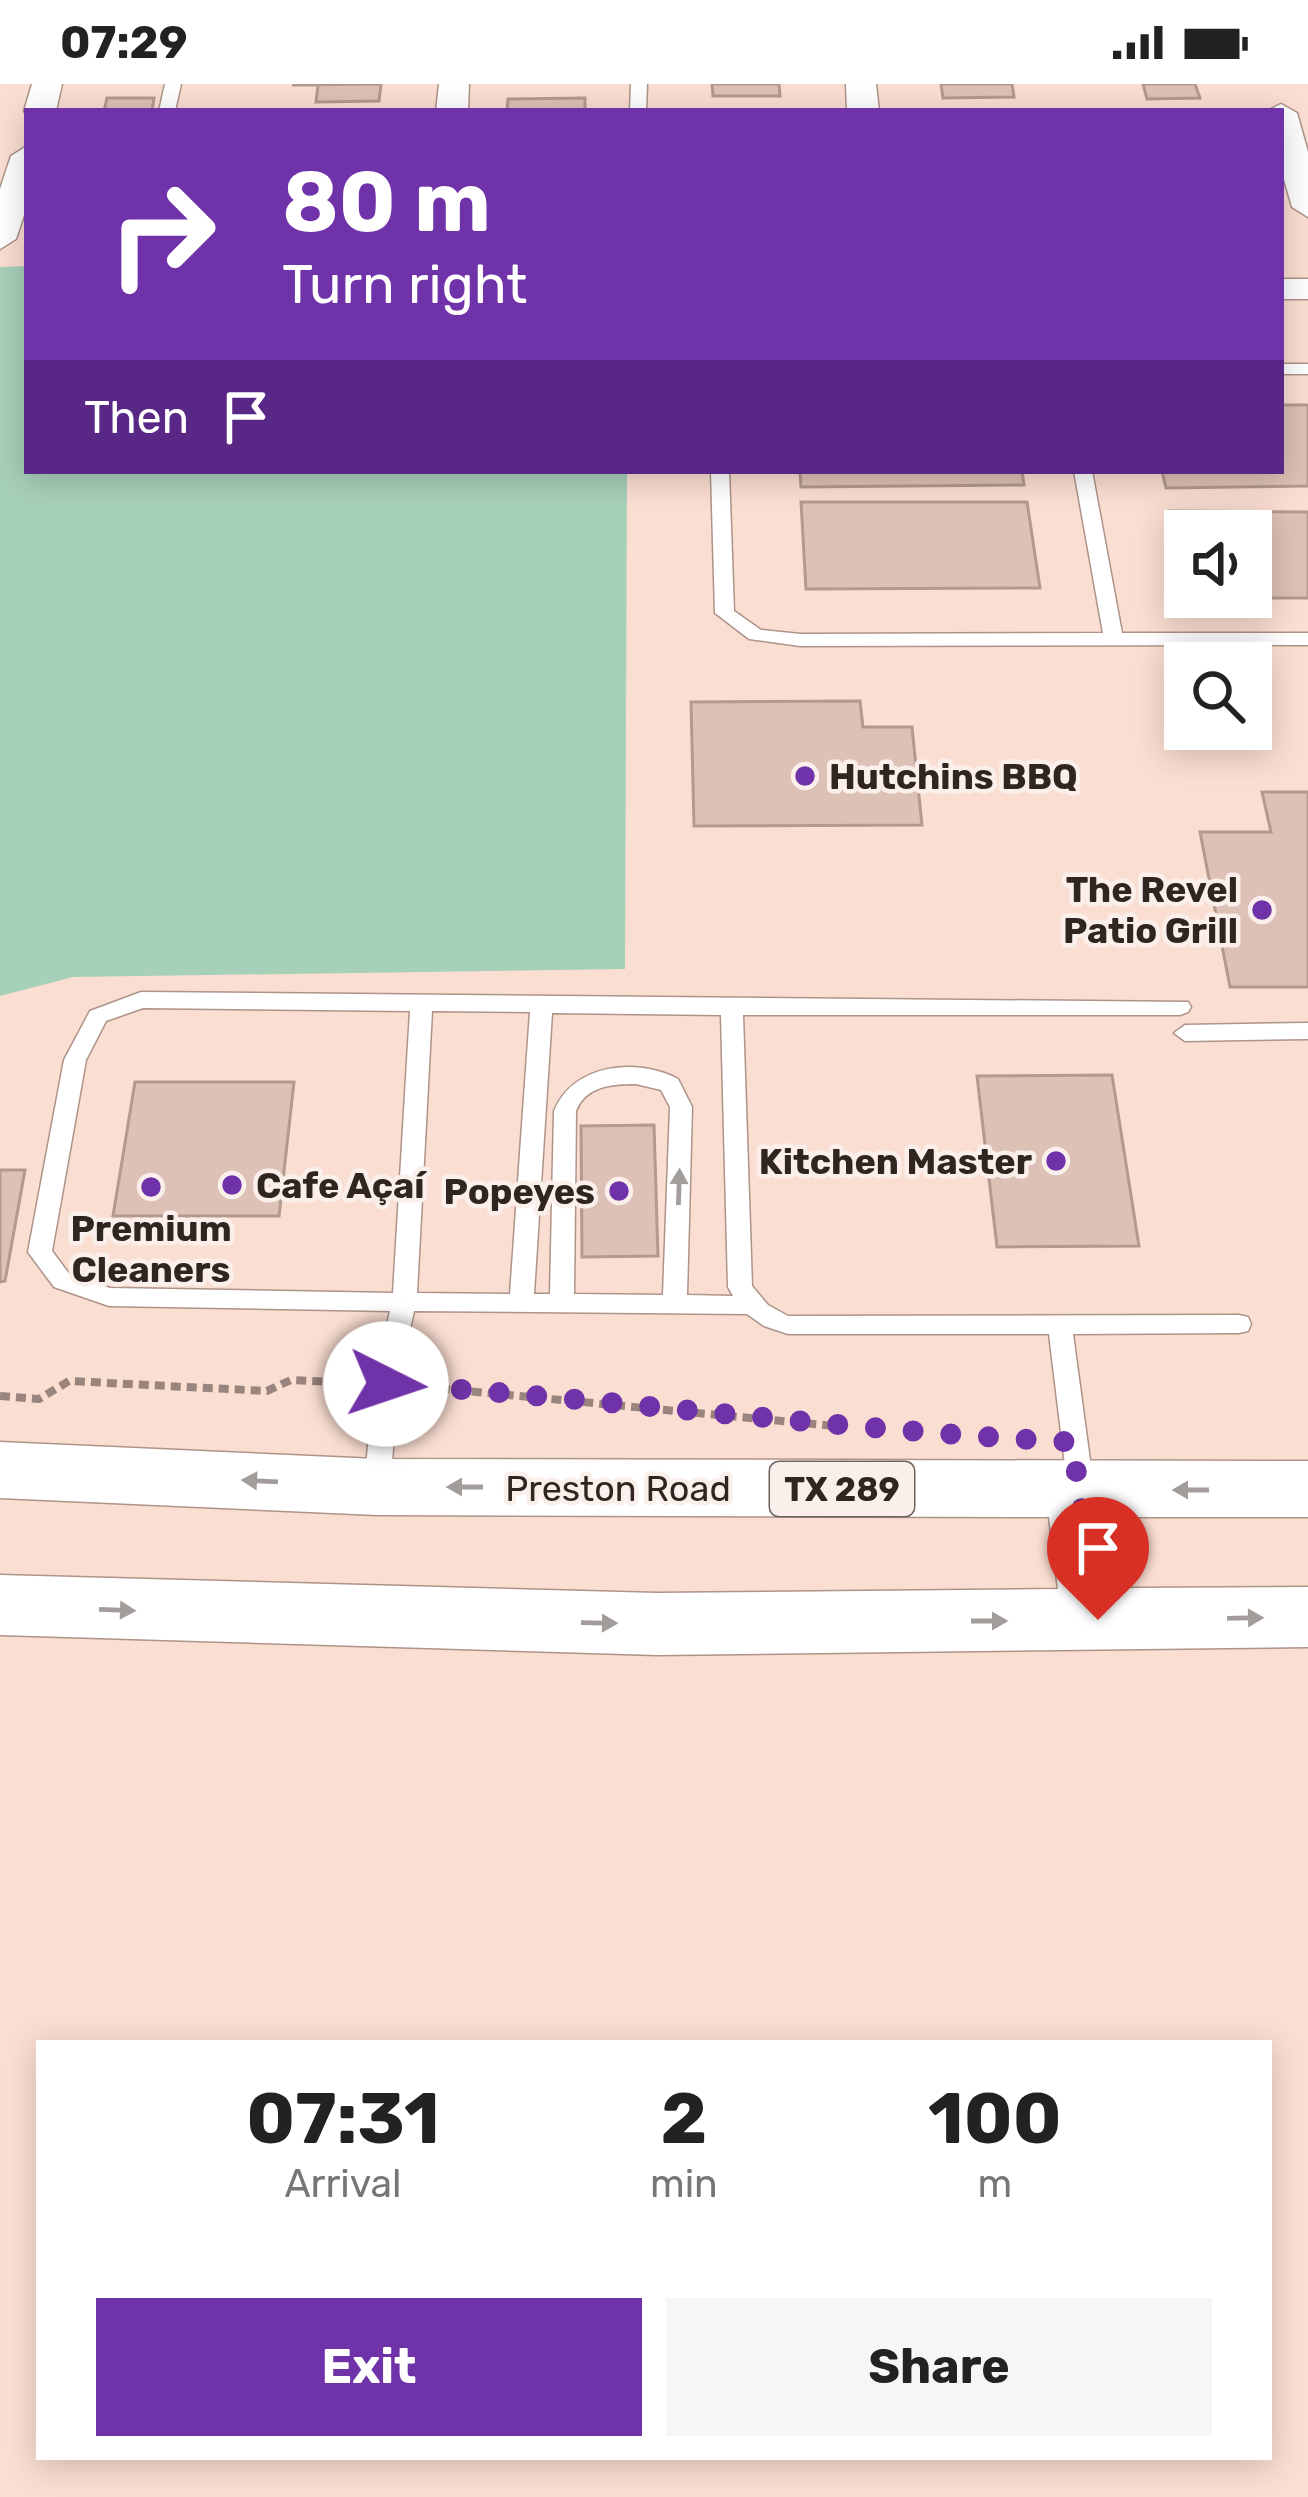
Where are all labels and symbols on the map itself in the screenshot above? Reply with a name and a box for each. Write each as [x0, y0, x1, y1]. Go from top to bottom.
place label: Hutchins BBQ [829, 755, 1078, 798]
marker: Hutchins BBQ [792, 763, 818, 789]
place label: The Revel Patio Grill [1063, 868, 1238, 952]
marker: The Revel Patio Grill [1249, 897, 1275, 923]
place label: Kitchen Master [759, 1140, 1032, 1183]
marker: Kitchen Master [1043, 1148, 1069, 1174]
place label: Cafe Açaí [256, 1164, 427, 1207]
one-way arrow [669, 1167, 688, 1205]
place label: Popeyes [444, 1170, 595, 1213]
marker: Cafe Açaí [219, 1172, 245, 1198]
marker: Premium Cleaners [138, 1174, 164, 1200]
marker: Popeyes [606, 1178, 632, 1204]
place label: Premium Cleaners [70, 1207, 232, 1291]
position arrow [323, 1321, 449, 1447]
road number: TX 289 [770, 1462, 914, 1516]
street label: Preston Road [505, 1467, 731, 1510]
one-way arrow [240, 1472, 278, 1491]
one-way arrow [445, 1477, 483, 1497]
one-way arrow [1171, 1480, 1209, 1500]
pin [1047, 1497, 1149, 1620]
one-way arrow [99, 1601, 137, 1620]
one-way arrow [1227, 1609, 1265, 1628]
one-way arrow [971, 1611, 1009, 1631]
one-way arrow [581, 1613, 619, 1633]

